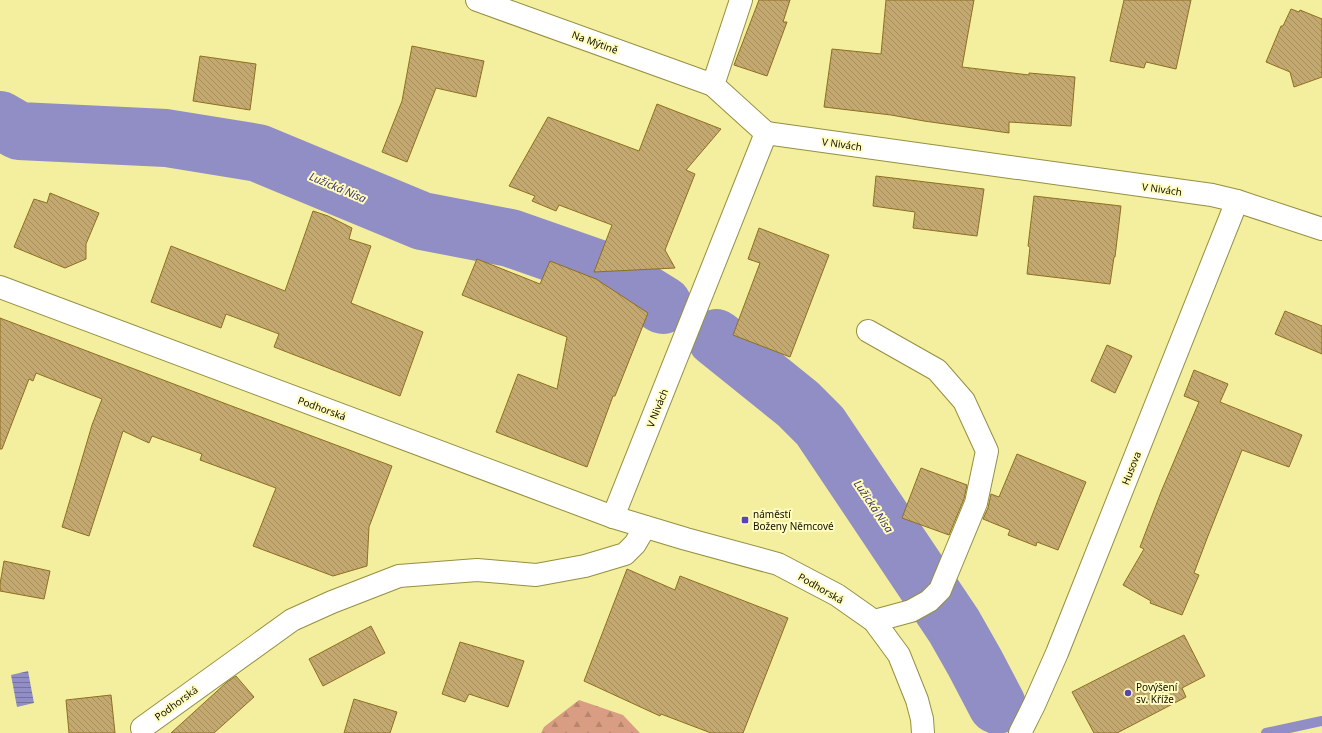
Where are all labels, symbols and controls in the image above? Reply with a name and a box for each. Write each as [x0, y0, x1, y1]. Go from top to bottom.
street label: Na Mýtině [570, 27, 620, 57]
street label: V Nivách [821, 134, 863, 154]
water label: Lužická Nisa [307, 168, 369, 206]
street label: V Nivách [1141, 179, 1183, 199]
street label: V Nivách [643, 387, 671, 429]
street label: Podhorská [296, 393, 348, 423]
street label: Husova [1118, 449, 1144, 487]
water label: Lužická Nisa [851, 477, 898, 536]
place label: náměstí Boženy Němcové [753, 507, 834, 533]
marker: náměstí Boženy Němcové [740, 515, 750, 525]
street label: Podhorská [796, 569, 846, 607]
place label: Povýšení sv. Kříže [1136, 680, 1178, 706]
street label: Podhorská [152, 683, 200, 723]
marker: Povýšení sv. Kříže [1123, 688, 1133, 698]

